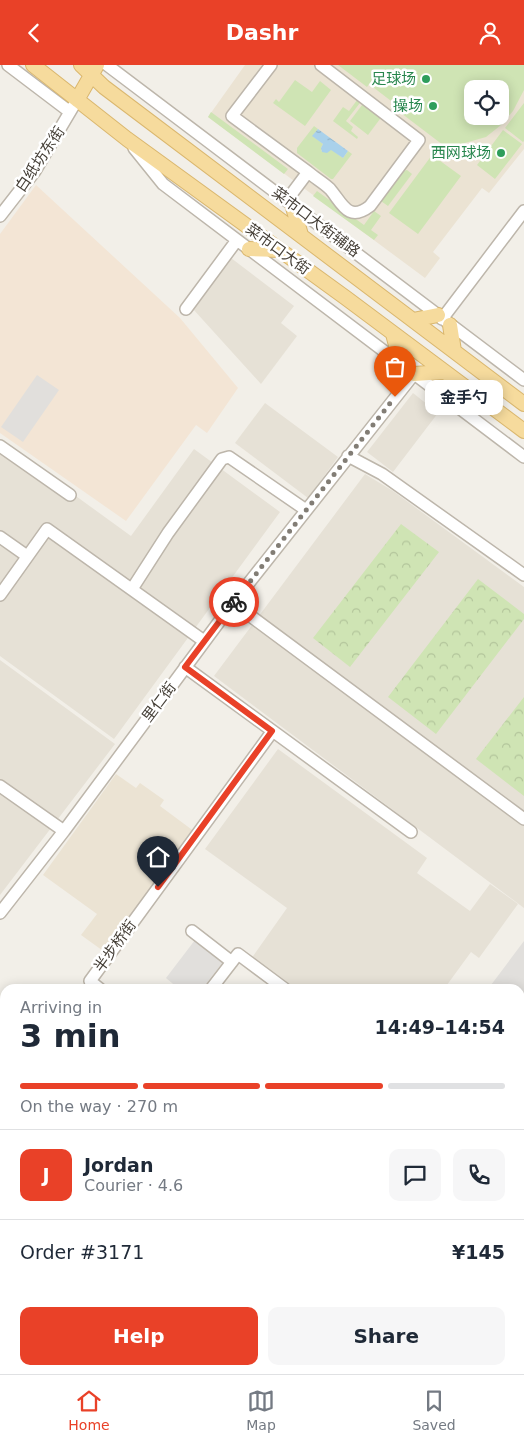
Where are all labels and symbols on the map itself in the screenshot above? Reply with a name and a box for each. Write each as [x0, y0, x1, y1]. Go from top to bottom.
place label: 足球场 [371, 70, 416, 88]
marker: 足球场 [420, 73, 432, 85]
place label: 操场 [393, 97, 423, 115]
marker: 操场 [427, 100, 439, 112]
street label: 白纸坊东街 [12, 123, 68, 195]
place label: 西网球场 [431, 144, 491, 162]
marker: 西网球场 [495, 147, 507, 159]
street label: 菜市口大街辅路 [269, 183, 363, 261]
street label: 菜市口大街 [242, 220, 314, 278]
pin [374, 346, 416, 397]
callout: 金手勺 [425, 379, 502, 415]
courier [209, 577, 259, 627]
street label: 里仁街 [138, 679, 180, 725]
pin [137, 836, 179, 887]
street label: 半步桥街 [90, 916, 140, 976]

